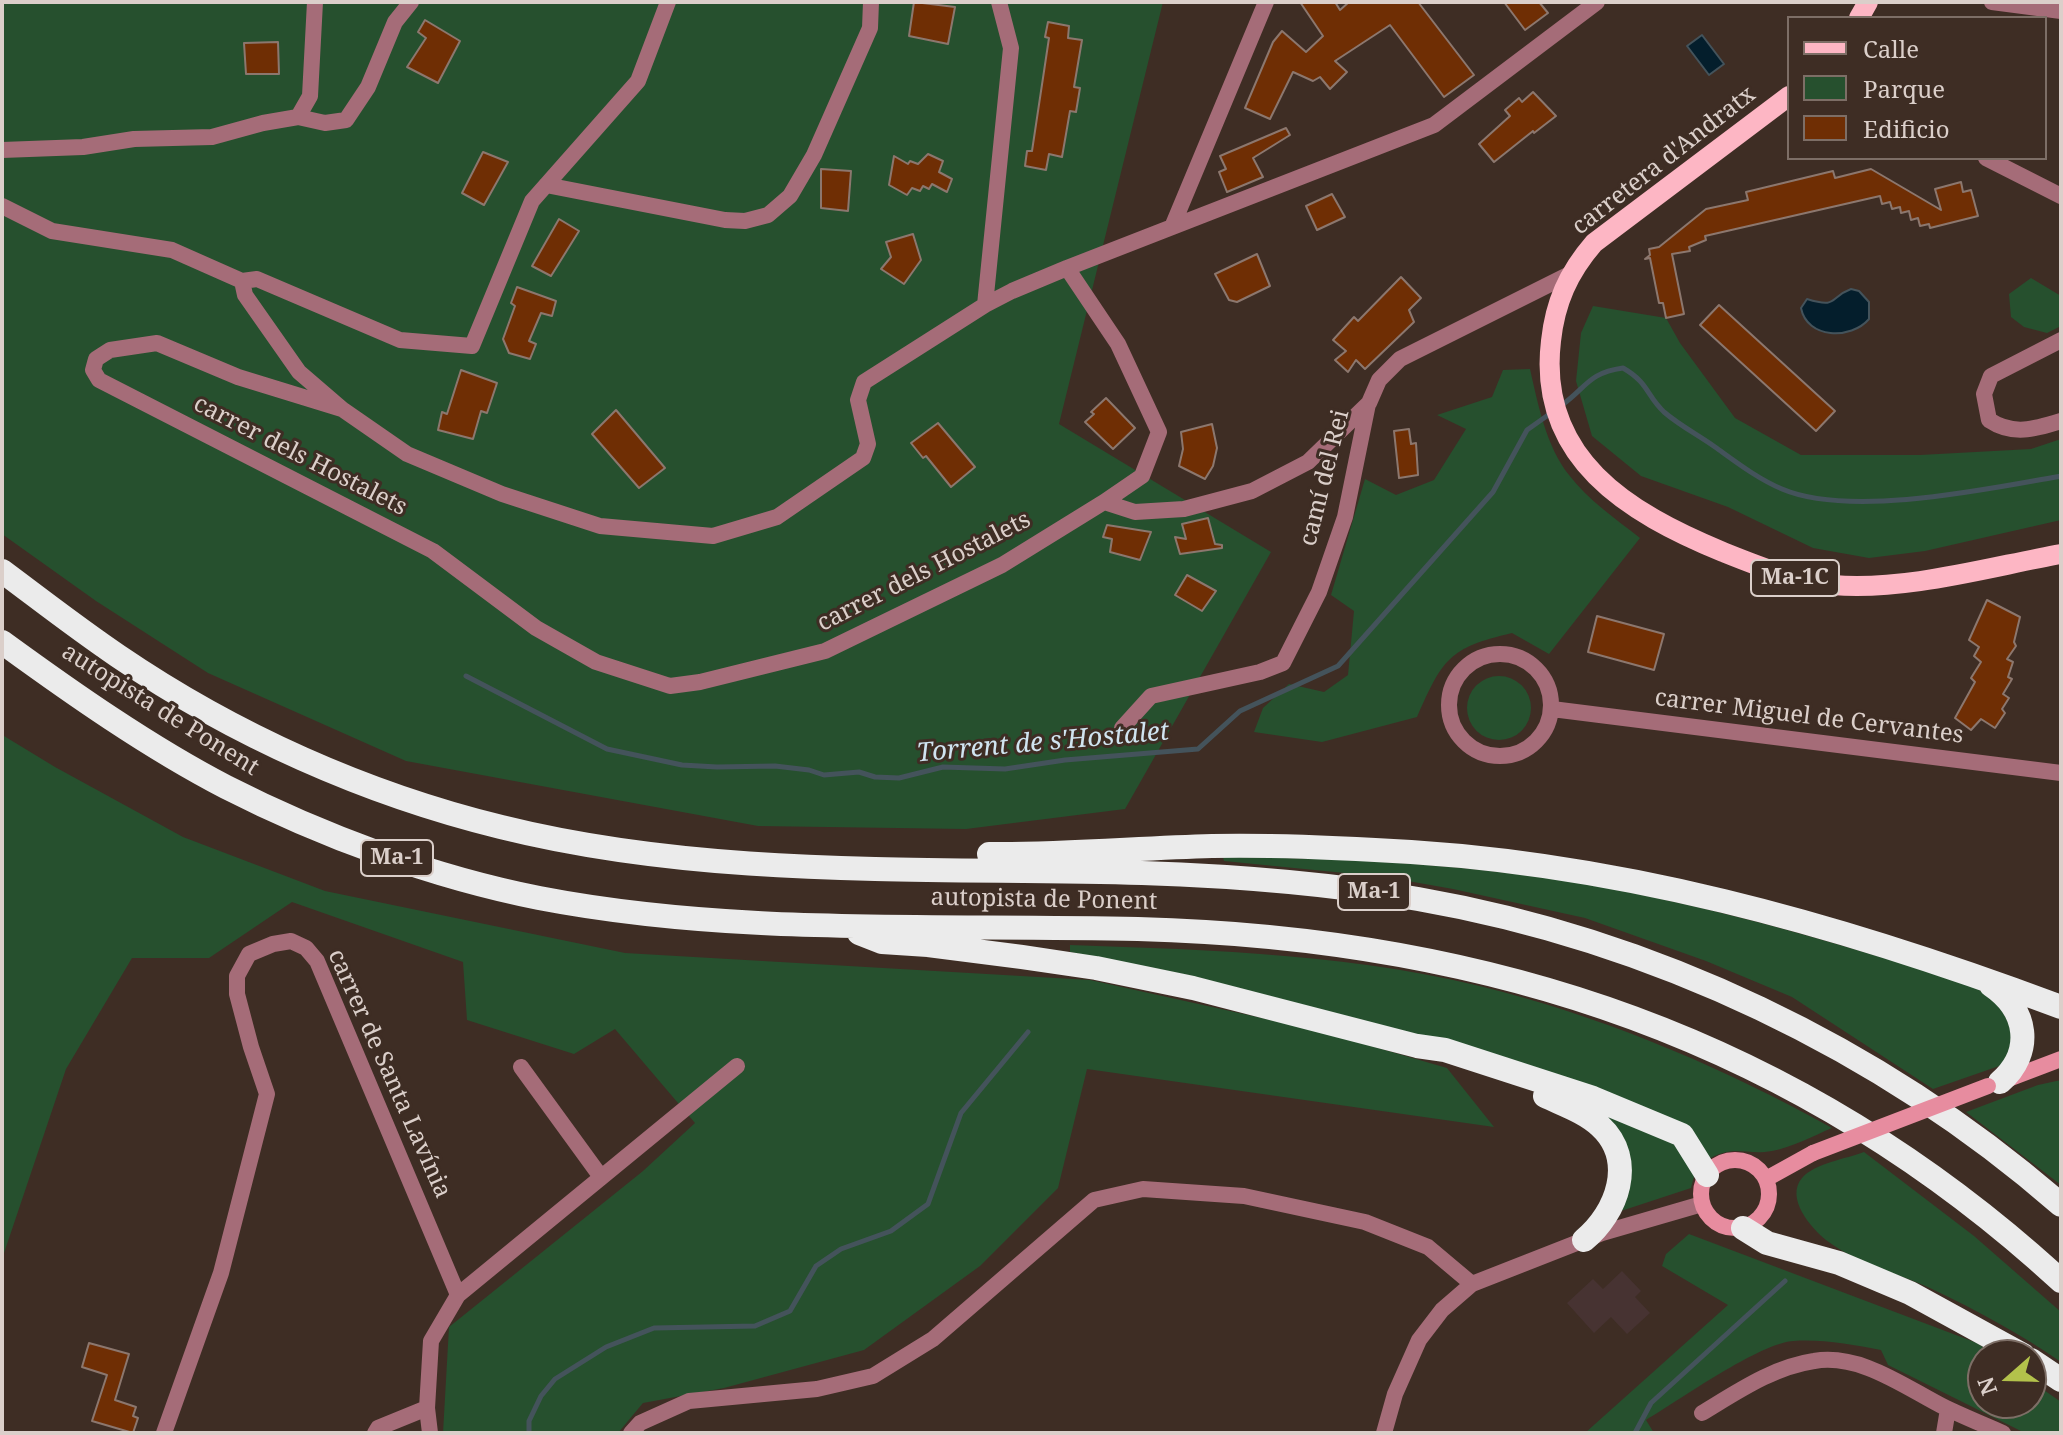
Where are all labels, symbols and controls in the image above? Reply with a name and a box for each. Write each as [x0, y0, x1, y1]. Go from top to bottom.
legend [1787, 16, 2047, 160]
text: Calle [1863, 32, 1919, 65]
text: Parque [1863, 72, 1945, 105]
street label: carretera d'Andratx [1567, 81, 1761, 241]
text: Edificio [1863, 112, 1950, 145]
street label: carrer dels Hostalets [188, 390, 412, 522]
street label: camí del Rei [1294, 407, 1356, 549]
street label: carrer dels Hostalets [812, 506, 1036, 638]
road number: Ma-1C [1751, 560, 1839, 596]
street label: autopista de Ponent [56, 638, 264, 782]
street label: carrer Miguel de Cervantes [1653, 684, 1965, 750]
water label: Torrent de s'Hostalet [916, 716, 1170, 770]
road number: Ma-1 [361, 840, 433, 876]
road number: Ma-1 [1338, 874, 1410, 910]
street label: autopista de Ponent [930, 884, 1158, 916]
street label: carrer de Santa Lavínia [321, 945, 457, 1203]
north arrow [1967, 1339, 2047, 1419]
text: N [1969, 1373, 2003, 1400]

